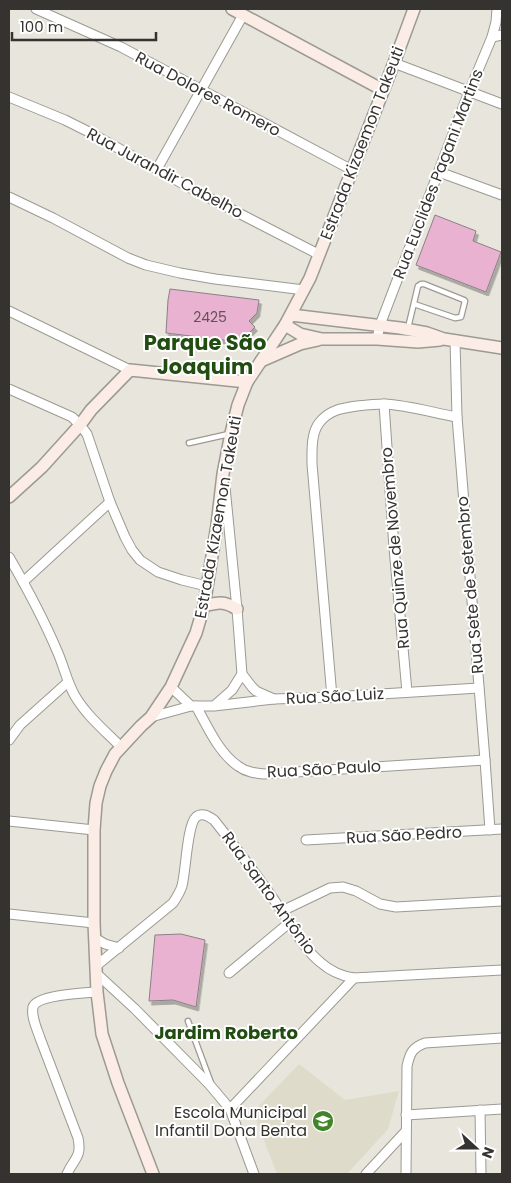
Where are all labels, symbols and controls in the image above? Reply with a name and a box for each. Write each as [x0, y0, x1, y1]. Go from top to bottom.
scale bar [12, 10, 156, 42]
text: 100 m [20, 16, 63, 37]
street label: Estrada Kizaemon Takeuti [314, 43, 410, 243]
street label: Rua Dolores Romero [131, 46, 285, 142]
street label: Rua Euclides Pagani Martins [387, 66, 489, 282]
street label: Rua Jurandir Cabelho [83, 122, 247, 224]
house number: 2425 [193, 307, 227, 327]
district label: Parque São Joaquim [144, 328, 266, 381]
street label: Estrada Kizaemon Takeuti [189, 414, 247, 620]
street label: Rua Quinze de Novembro [375, 446, 415, 650]
street label: Rua Sete de Setembro [451, 495, 489, 675]
street label: Rua São Luiz [285, 682, 385, 710]
street label: Rua São Paulo [266, 755, 382, 783]
street label: Rua São Pedro [345, 820, 463, 850]
street label: Rua Santo Antônio [216, 827, 322, 959]
district label: Jardim Roberto [154, 1020, 298, 1045]
place label: Escola Municipal Infantil Dona Benta [155, 1101, 307, 1142]
school or university icon: Escola Municipal Infantil Dona Benta [311, 1109, 335, 1133]
north arrow [451, 1123, 501, 1173]
text: N [477, 1144, 499, 1161]

